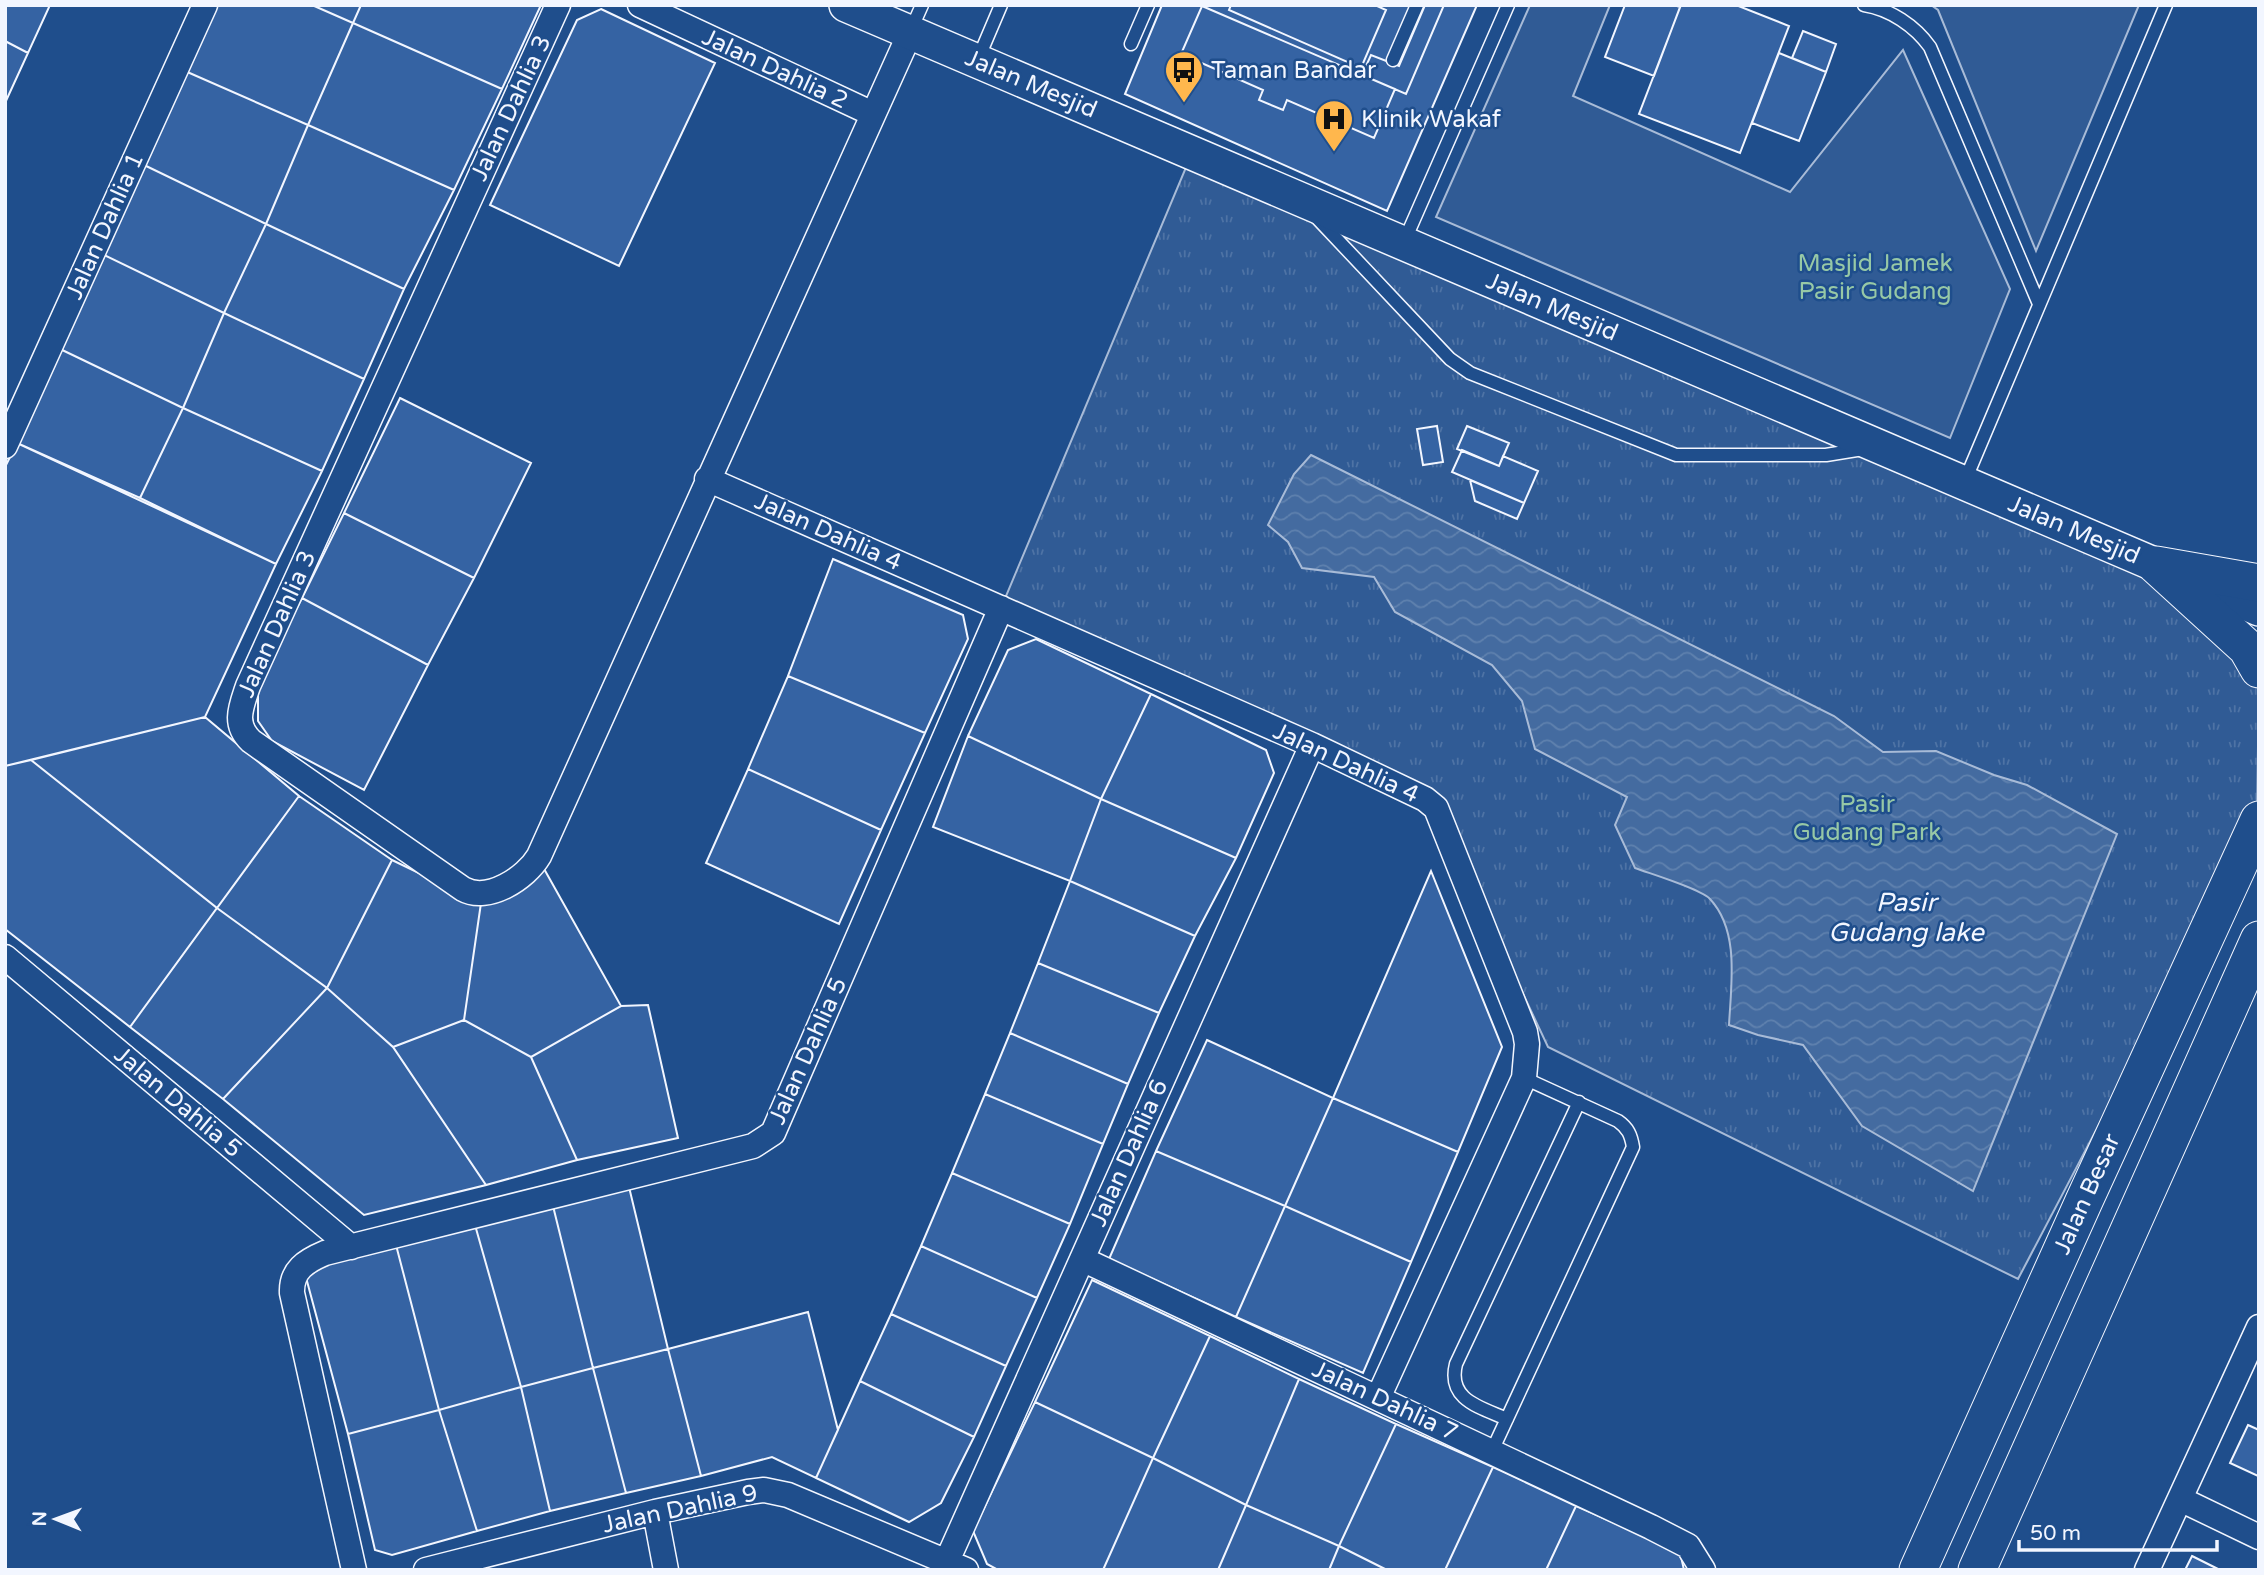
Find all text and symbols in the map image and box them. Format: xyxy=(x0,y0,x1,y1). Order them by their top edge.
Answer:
street label: Jalan Dahlia 2 xyxy=(697,23,853,115)
street label: Jalan Dahlia 3 xyxy=(465,30,557,186)
street label: Jalan Mesjid xyxy=(961,43,1101,125)
bus stop icon: Taman Bandar xyxy=(1163,49,1205,104)
place label: Taman Bandar xyxy=(1211,56,1377,85)
hospital icon: Klinik Wakaf xyxy=(1313,98,1355,153)
place label: Klinik Wakaf xyxy=(1361,105,1502,134)
street label: Jalan Dahlia 1 xyxy=(60,148,150,304)
park label: Masjid Jamek Pasir Gudang xyxy=(1797,249,1953,306)
street label: Jalan Mesjid xyxy=(1482,266,1622,348)
street label: Jalan Dahlia 4 xyxy=(750,487,906,577)
street label: Jalan Mesjid xyxy=(2004,489,2144,571)
street label: Jalan Dahlia 3 xyxy=(232,546,322,702)
street label: Jalan Dahlia 4 xyxy=(1268,717,1424,809)
park label: Pasir Gudang Park xyxy=(1793,790,1941,847)
water label: Pasir Gudang lake xyxy=(1828,887,1985,948)
street label: Jalan Dahlia 5 xyxy=(763,973,853,1129)
street label: Jalan Dahlia 5 xyxy=(108,1040,248,1164)
street label: Jalan Dahlia 6 xyxy=(1084,1075,1174,1231)
street label: Jalan Besar xyxy=(2047,1128,2127,1259)
street label: Jalan Dahlia 7 xyxy=(1307,1355,1463,1447)
street label: Jalan Dahlia 9 xyxy=(600,1478,760,1540)
north arrow xyxy=(21,1484,91,1554)
scale bar xyxy=(2019,1508,2217,1552)
text: N xyxy=(29,1511,51,1527)
text: 50 m xyxy=(2030,1521,2081,1546)

